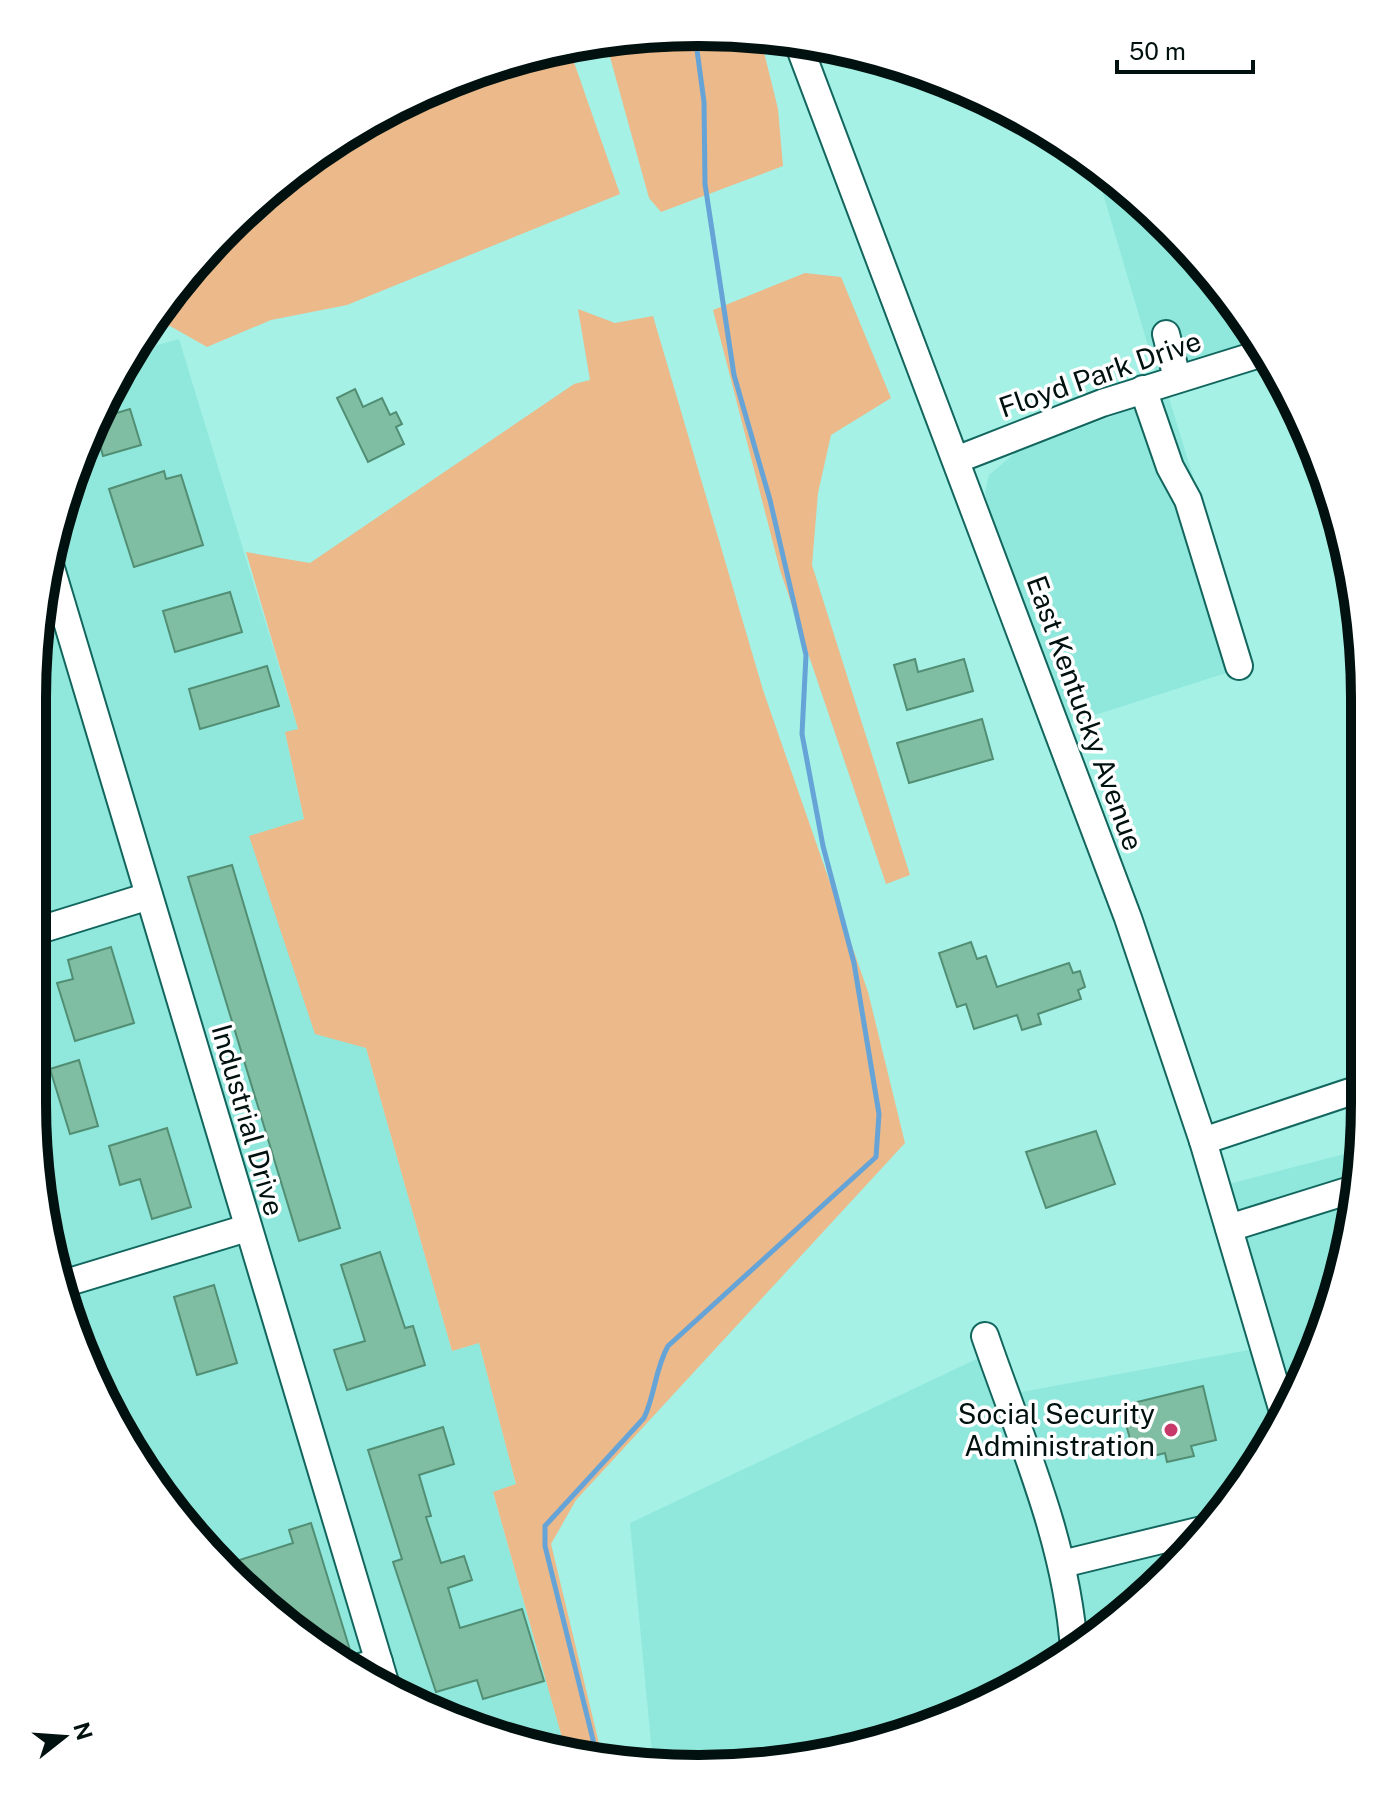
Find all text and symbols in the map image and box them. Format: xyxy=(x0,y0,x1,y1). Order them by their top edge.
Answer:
scale bar xyxy=(1117,24,1253,74)
text: 50 m xyxy=(1129,37,1186,65)
street label: Floyd Park Drive xyxy=(994,323,1205,424)
street label: East Kentucky Avenue xyxy=(1020,571,1151,855)
street label: Industrial Drive xyxy=(205,1020,292,1219)
place label: Social Security Administration xyxy=(958,1397,1155,1462)
marker: Social Security Administration xyxy=(1162,1421,1180,1439)
north arrow xyxy=(24,1697,104,1777)
text: N xyxy=(68,1719,98,1743)

